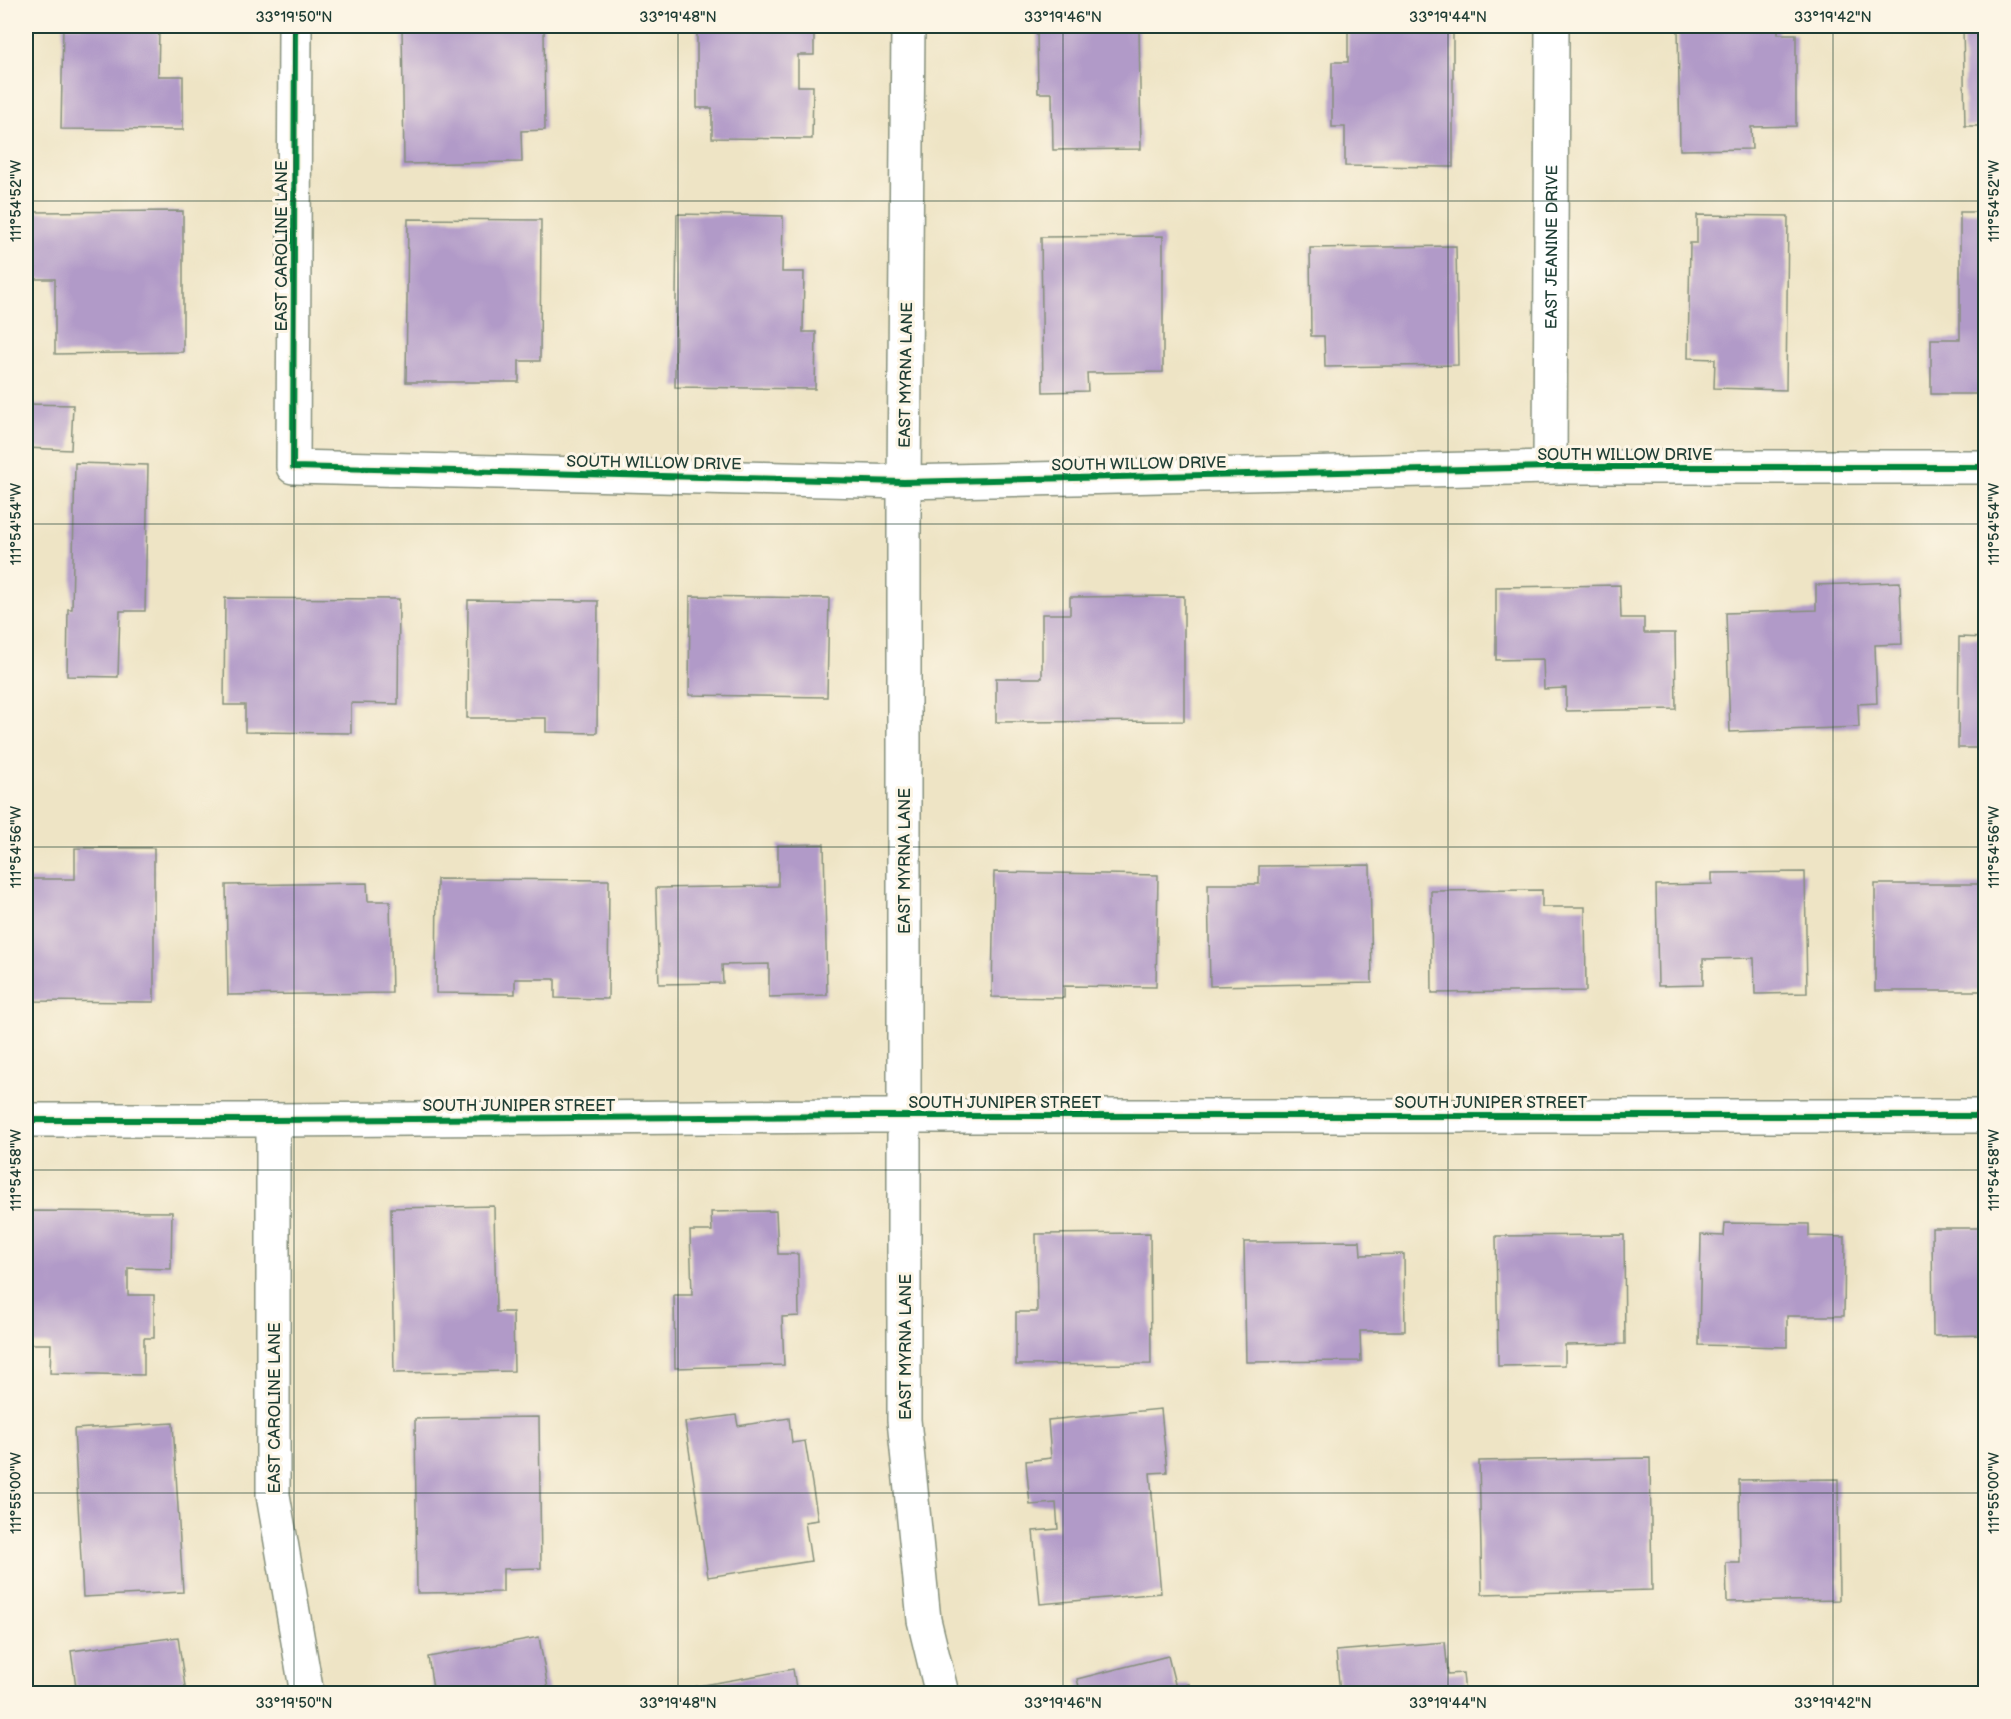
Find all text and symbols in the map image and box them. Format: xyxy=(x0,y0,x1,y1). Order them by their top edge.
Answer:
text: 33°19'50"N xyxy=(255,8,333,27)
text: 33°19'48"N xyxy=(639,8,717,27)
text: 33°19'46"N xyxy=(1024,8,1102,27)
text: 33°19'44"N xyxy=(1409,8,1487,27)
text: 33°19'42"N xyxy=(1794,8,1872,27)
text: 111°54'52"W xyxy=(7,160,26,242)
text: 111°54'52"W xyxy=(1985,160,2004,242)
street label: EAST CAROLINE LANE xyxy=(273,161,292,331)
street label: EAST JEANINE DRIVE xyxy=(1543,165,1562,329)
street label: EAST MYRNA LANE xyxy=(896,302,917,448)
street label: SOUTH WILLOW DRIVE xyxy=(1537,446,1713,465)
street label: SOUTH WILLOW DRIVE xyxy=(566,452,742,475)
street label: SOUTH WILLOW DRIVE xyxy=(1051,453,1227,476)
text: 111°54'54"W xyxy=(7,482,26,565)
text: 111°54'54"W xyxy=(1985,482,2004,565)
street label: EAST MYRNA LANE xyxy=(896,788,915,934)
text: 111°54'56"W xyxy=(7,805,26,888)
text: 111°54'56"W xyxy=(1985,805,2004,888)
street label: SOUTH JUNIPER STREET xyxy=(909,1094,1102,1113)
street label: SOUTH JUNIPER STREET xyxy=(1395,1094,1588,1113)
street label: SOUTH JUNIPER STREET xyxy=(423,1097,616,1116)
text: 111°54'58"W xyxy=(7,1129,26,1211)
text: 111°54'58"W xyxy=(1985,1129,2004,1211)
street label: EAST MYRNA LANE xyxy=(897,1274,916,1420)
street label: EAST CAROLINE LANE xyxy=(266,1323,285,1493)
text: 111°55'00"W xyxy=(7,1452,26,1534)
text: 111°55'00"W xyxy=(1985,1452,2004,1534)
text: 33°19'50"N xyxy=(255,1694,333,1713)
text: 33°19'48"N xyxy=(639,1694,717,1713)
text: 33°19'46"N xyxy=(1024,1694,1102,1713)
text: 33°19'44"N xyxy=(1409,1694,1487,1713)
text: 33°19'42"N xyxy=(1794,1694,1872,1713)

